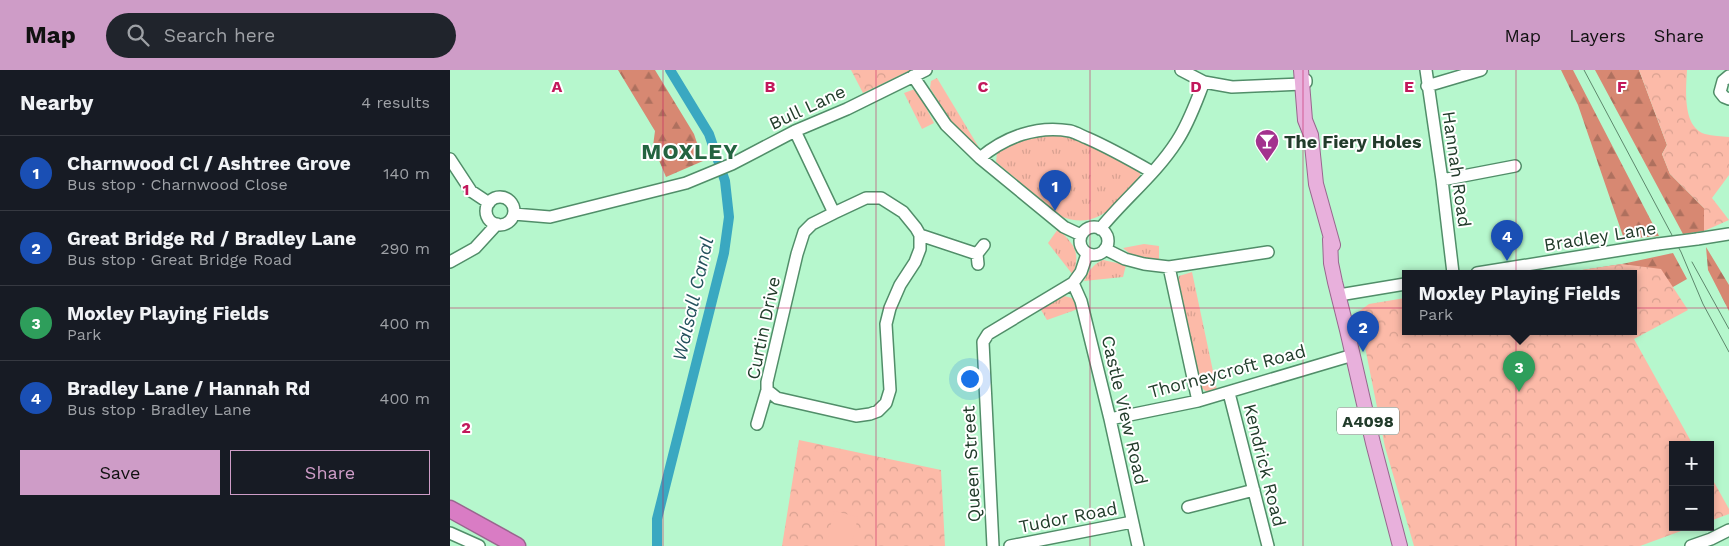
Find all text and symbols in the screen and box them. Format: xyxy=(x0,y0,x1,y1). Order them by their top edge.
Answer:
search box xyxy=(106,13,456,58)
text: Map xyxy=(25,21,76,49)
icon: search xyxy=(124,21,152,49)
text: Search here xyxy=(164,24,275,47)
text: Map xyxy=(1504,25,1541,46)
text: Layers xyxy=(1569,25,1626,46)
text: Share xyxy=(1654,25,1704,46)
text: A xyxy=(552,77,563,96)
text: C xyxy=(978,77,989,96)
text: D xyxy=(1190,77,1202,96)
text: E xyxy=(1404,77,1414,96)
text: F xyxy=(1617,77,1627,96)
street label: Bull Lane xyxy=(765,80,849,134)
text: Nearby xyxy=(20,90,93,115)
text: 4 results xyxy=(361,93,430,112)
street label: Hannah Road xyxy=(1438,110,1476,228)
bar icon: The Fiery Holes xyxy=(1254,128,1280,162)
place label: The Fiery Holes xyxy=(1284,131,1422,152)
district label: MOXLEY xyxy=(641,139,739,164)
text: Charnwood Cl / Ashtree Grove xyxy=(67,152,351,175)
text: 1 xyxy=(33,164,39,183)
text: 140 m xyxy=(383,164,430,183)
pin: 1 xyxy=(1039,170,1071,211)
text: Bus stop · Charnwood Close xyxy=(67,175,288,194)
text: 1 xyxy=(463,180,469,199)
street label: Bradley Lane xyxy=(1542,217,1658,255)
pin: 4 xyxy=(1491,220,1523,261)
text: Great Bridge Rd / Bradley Lane xyxy=(67,227,356,250)
water label: Walsall Canal xyxy=(668,235,718,363)
text: 2 xyxy=(31,239,41,258)
text: 290 m xyxy=(380,239,430,258)
text: Bus stop · Great Bridge Road xyxy=(67,250,292,269)
popup xyxy=(1402,270,1637,335)
street label: Curtin Drive xyxy=(742,275,784,381)
text: Moxley Playing Fields xyxy=(1419,282,1620,305)
text: Moxley Playing Fields xyxy=(67,302,269,325)
text: Park xyxy=(1419,305,1453,324)
pin: 2 xyxy=(1347,311,1379,352)
text: 3 xyxy=(31,314,41,333)
text: 400 m xyxy=(380,314,430,333)
text: Park xyxy=(67,325,101,344)
street label: Castle View Road xyxy=(1098,333,1152,487)
street label: Thorneycroft Road xyxy=(1146,340,1308,402)
pin: 3 xyxy=(1503,351,1535,392)
your location xyxy=(957,366,983,392)
text: Bradley Lane / Hannah Rd xyxy=(67,377,310,400)
text: 4 xyxy=(31,389,41,408)
text: 400 m xyxy=(380,389,430,408)
text: Bus stop · Bradley Lane xyxy=(67,400,251,419)
street label: Kendrick Road xyxy=(1240,401,1290,529)
street label: Queen Street xyxy=(957,405,985,523)
road number: A4098 xyxy=(1337,408,1399,434)
text: 2 xyxy=(461,418,471,437)
map controls xyxy=(1669,441,1714,531)
button: + xyxy=(1669,441,1714,486)
button: Save xyxy=(20,450,220,495)
button: Share xyxy=(230,450,430,495)
button: − xyxy=(1669,486,1714,531)
street label: Tudor Road xyxy=(1017,497,1119,537)

